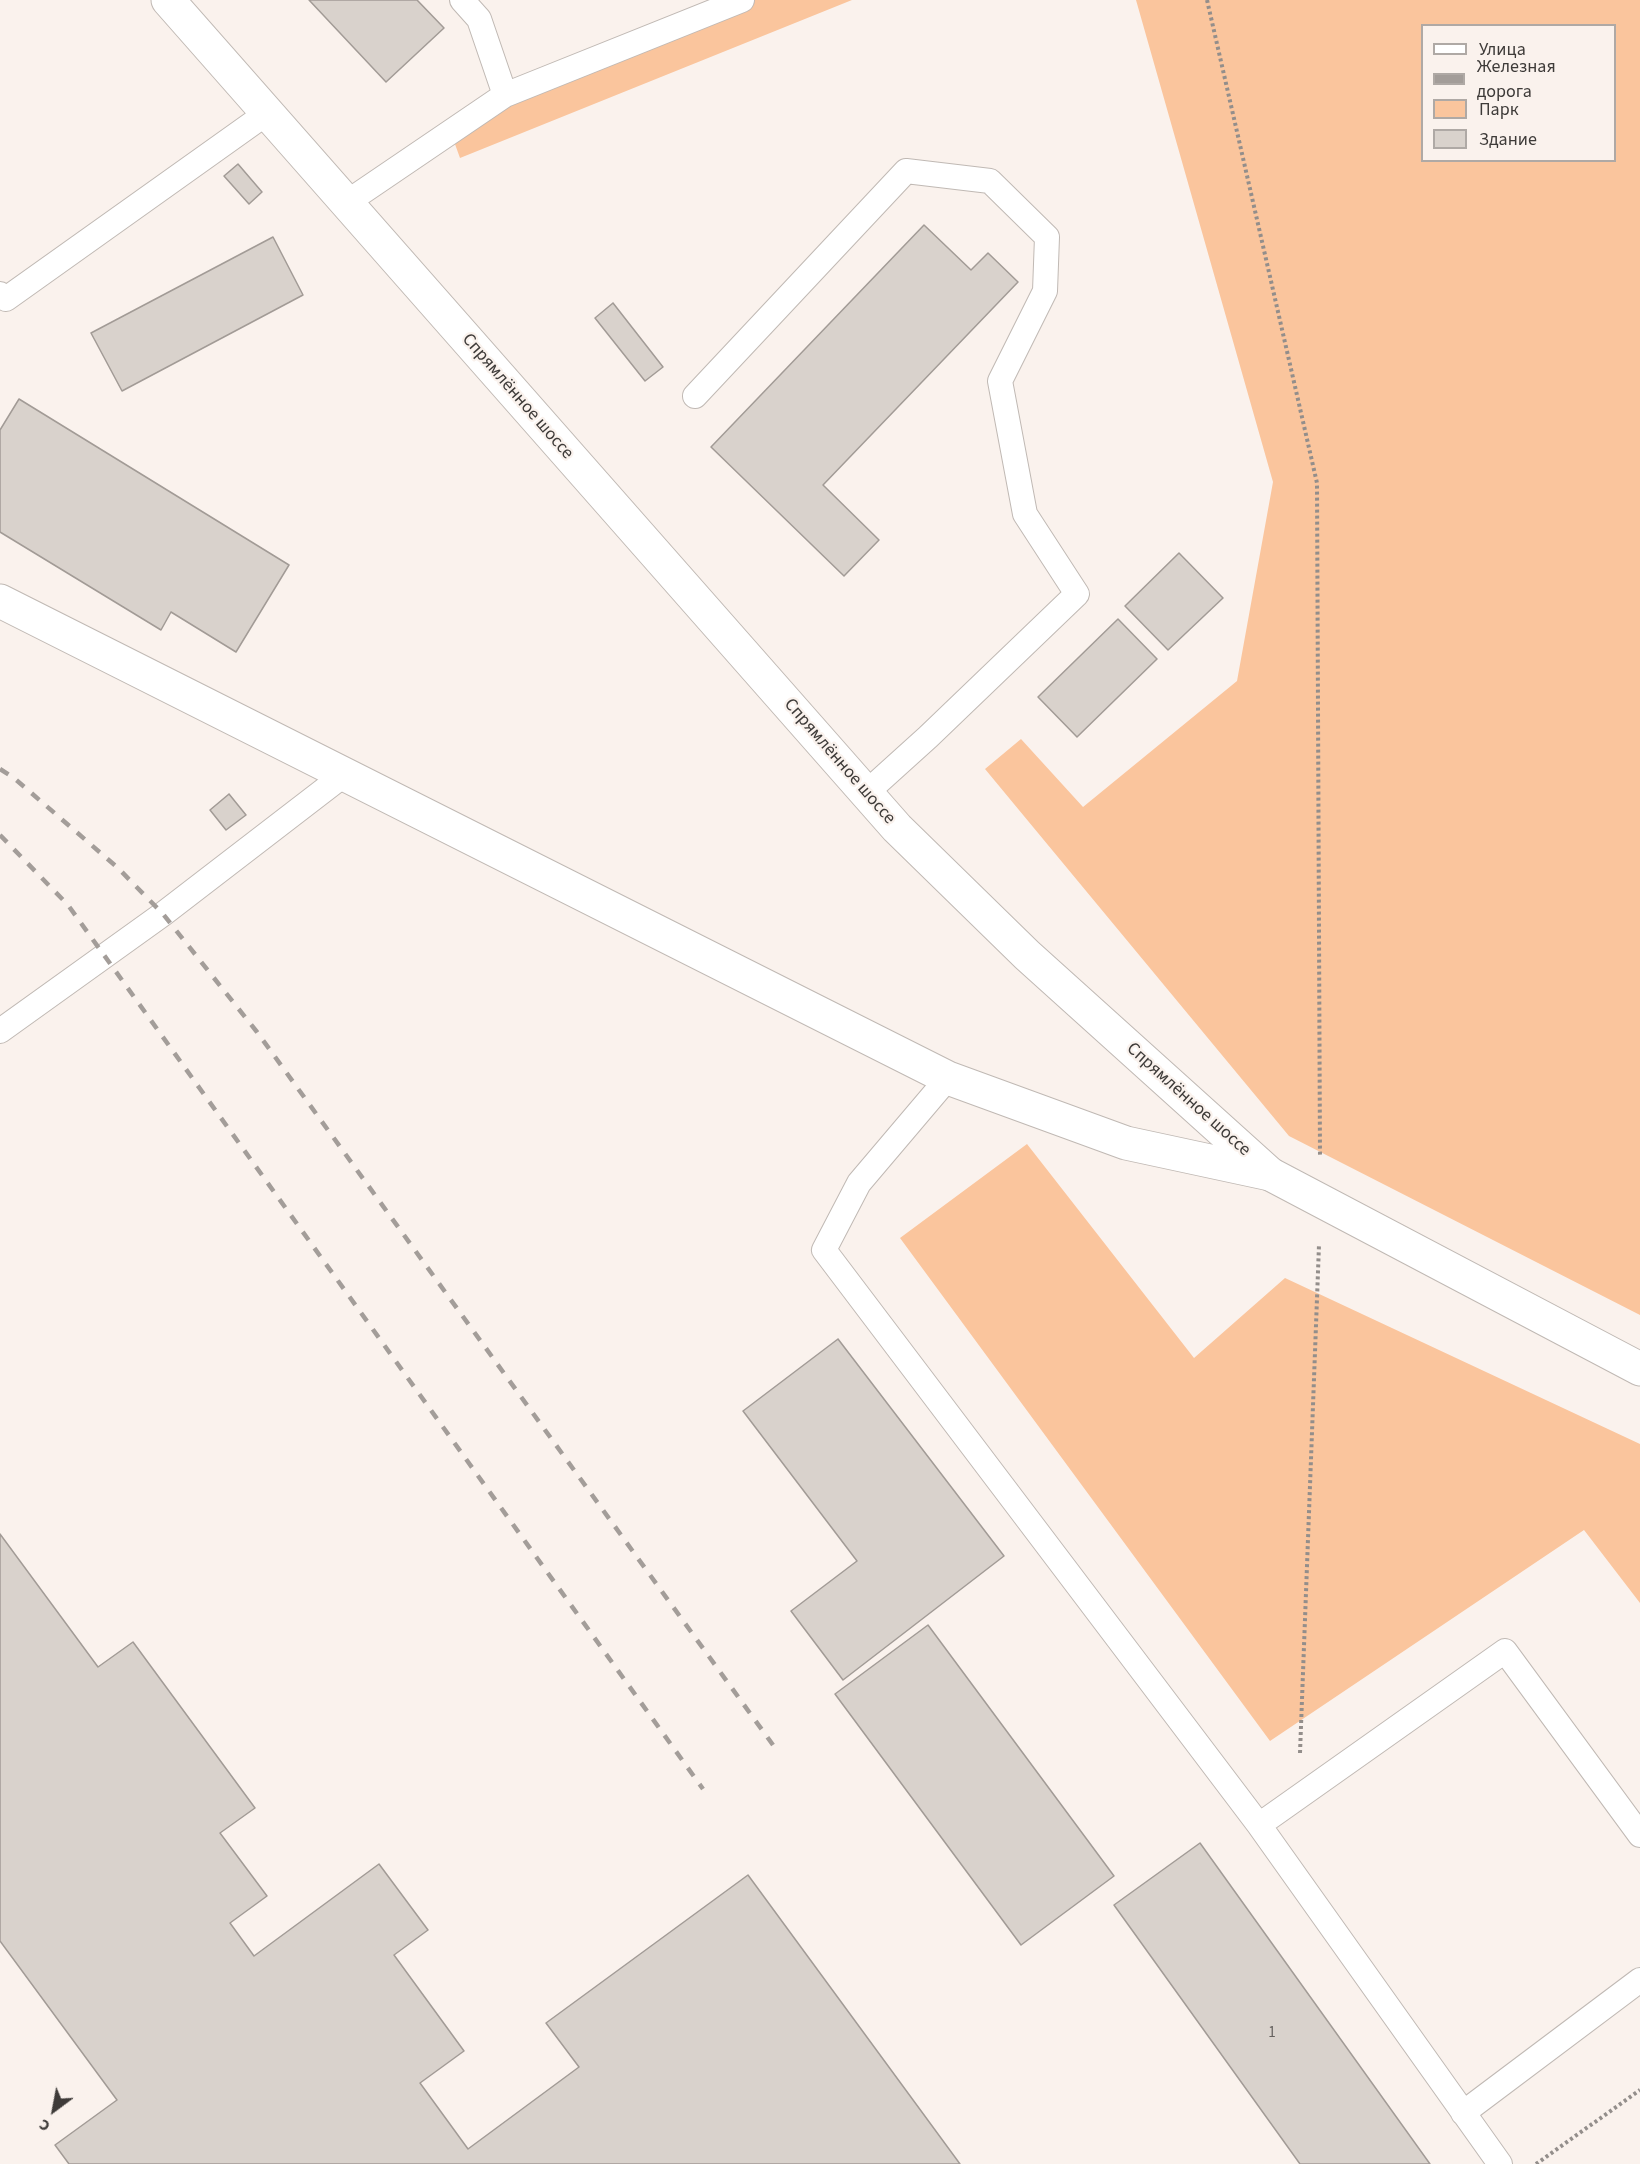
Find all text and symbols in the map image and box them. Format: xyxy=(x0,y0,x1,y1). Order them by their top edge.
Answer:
legend xyxy=(1421,24,1616,162)
text: Улица xyxy=(1479,37,1526,62)
text: Железная дорога xyxy=(1477,54,1556,104)
text: Парк xyxy=(1479,97,1519,122)
text: Здание xyxy=(1479,127,1537,152)
street label: Спрямлённое шоссе xyxy=(456,330,578,464)
street label: Спрямлённое шоссе xyxy=(778,695,900,829)
street label: Спрямлённое шоссе xyxy=(1121,1039,1255,1161)
house number: 1 xyxy=(1268,2025,1276,2043)
north arrow xyxy=(24,2080,84,2140)
text: С xyxy=(35,2113,54,2137)

